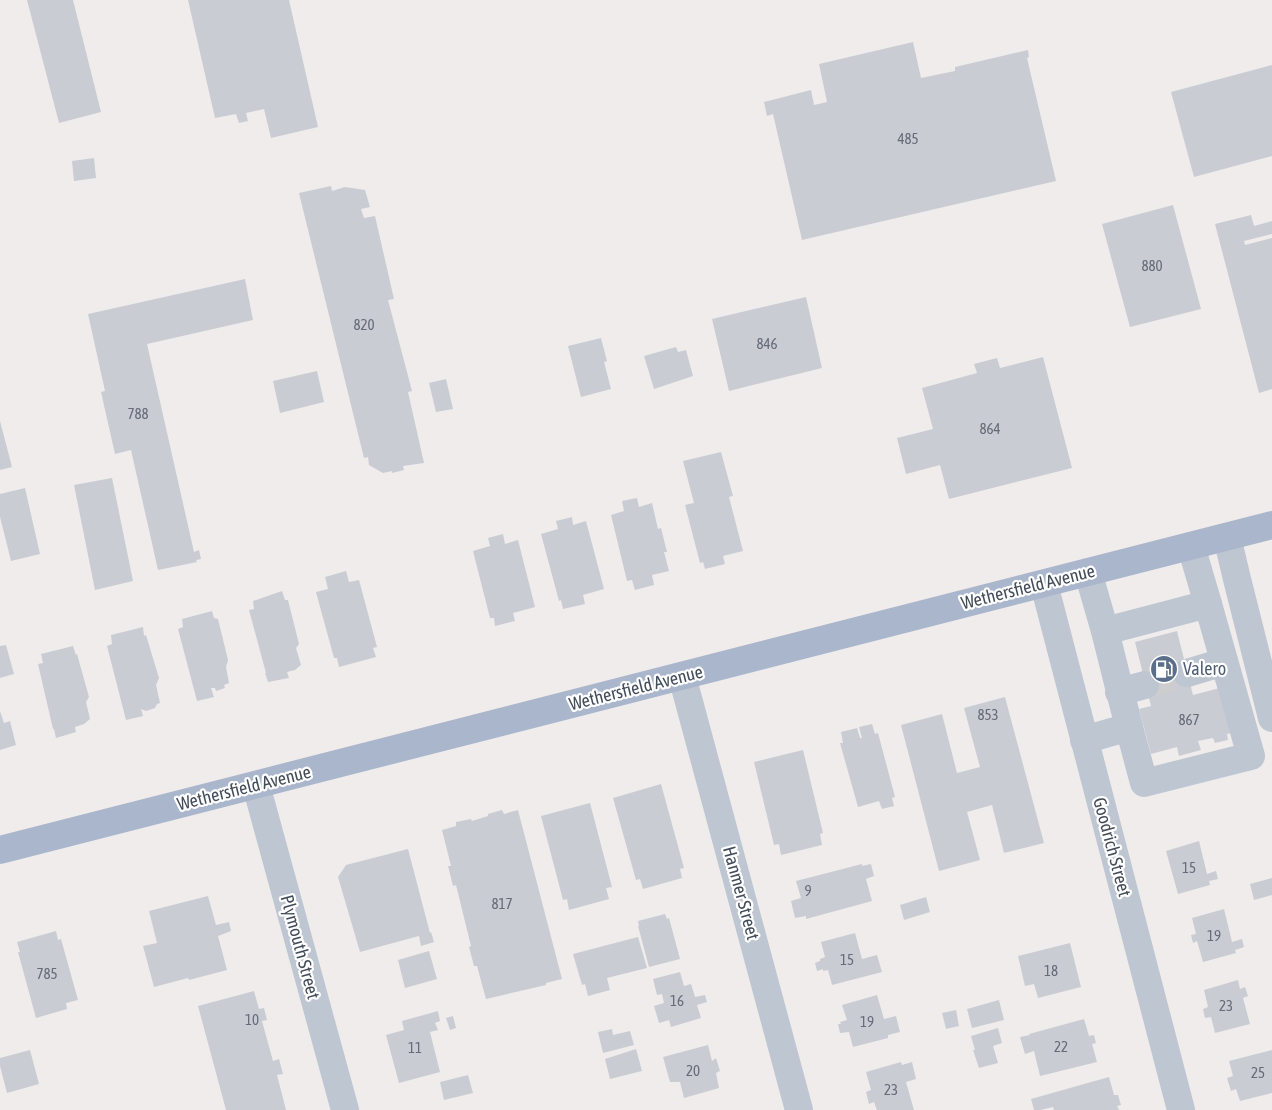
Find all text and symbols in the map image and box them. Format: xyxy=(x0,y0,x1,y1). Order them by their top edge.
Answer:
house number: 485 xyxy=(897,130,919,147)
house number: 880 xyxy=(1141,257,1163,274)
house number: 820 xyxy=(353,316,375,333)
house number: 846 xyxy=(756,335,778,352)
house number: 788 xyxy=(127,405,149,422)
house number: 864 xyxy=(979,420,1001,437)
street label: Wethersfield Avenue xyxy=(959,560,1097,613)
fuel station icon: Valero xyxy=(1149,654,1179,684)
place label: Valero xyxy=(1183,658,1226,679)
street label: Wethersfield Avenue xyxy=(567,661,705,714)
house number: 853 xyxy=(977,706,999,723)
house number: 867 xyxy=(1178,711,1200,728)
street label: Wethersfield Avenue xyxy=(175,761,313,814)
street label: Goodrich Street xyxy=(1089,795,1136,899)
street label: Hanmer Street xyxy=(719,844,764,942)
house number: 15 xyxy=(1182,859,1196,876)
house number: 9 xyxy=(804,882,812,899)
street label: Plymouth Street xyxy=(277,893,324,1001)
house number: 817 xyxy=(491,895,513,912)
house number: 19 xyxy=(1207,927,1221,944)
house number: 15 xyxy=(840,951,854,968)
house number: 18 xyxy=(1044,962,1058,979)
house number: 785 xyxy=(36,965,58,982)
house number: 16 xyxy=(670,992,684,1009)
house number: 23 xyxy=(1219,997,1233,1014)
house number: 10 xyxy=(245,1011,259,1028)
house number: 19 xyxy=(860,1013,874,1030)
house number: 22 xyxy=(1054,1038,1068,1055)
house number: 11 xyxy=(408,1039,422,1056)
house number: 20 xyxy=(686,1062,700,1079)
house number: 25 xyxy=(1251,1064,1265,1081)
house number: 23 xyxy=(884,1081,898,1098)

